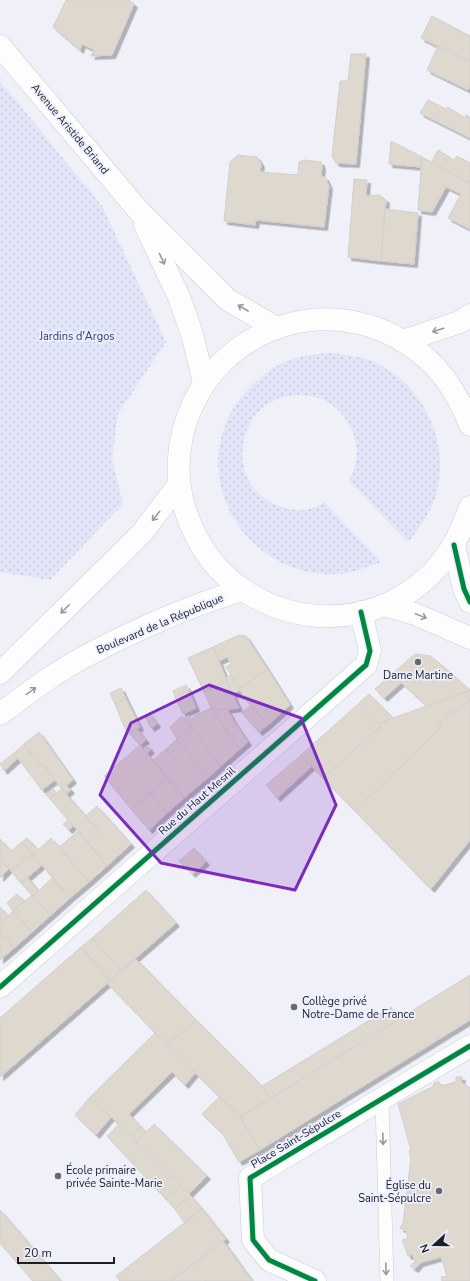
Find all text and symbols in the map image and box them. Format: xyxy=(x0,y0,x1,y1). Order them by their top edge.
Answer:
street label: Avenue Aristide Briand xyxy=(28,81,112,177)
one-way arrow xyxy=(159,253,166,265)
one-way arrow xyxy=(237,304,249,312)
one-way arrow xyxy=(431,327,444,334)
park label: Jardins d'Argos xyxy=(38,329,115,344)
one-way arrow xyxy=(151,510,160,521)
street label: Boulevard de la République xyxy=(94,590,226,658)
one-way arrow xyxy=(60,604,70,614)
one-way arrow xyxy=(415,613,427,621)
marker: Dame Martine xyxy=(413,657,423,667)
place label: Dame Martine xyxy=(383,668,453,683)
one-way arrow xyxy=(26,687,37,695)
street label: Rue du Haut Mesnil xyxy=(155,763,239,839)
place label: Collège privé Notre-Dame de France xyxy=(302,994,415,1022)
marker: Collège privé Notre-Dame de France xyxy=(289,1002,299,1012)
street label: Place Saint-Sépulcre xyxy=(248,1106,344,1172)
one-way arrow xyxy=(379,1132,386,1145)
place label: École primaire privée Sainte-Marie xyxy=(66,1162,163,1191)
marker: École primaire privée Sainte-Marie xyxy=(53,1171,63,1181)
place label: Église du Saint-Sépulcre xyxy=(358,1177,431,1206)
marker: Église du Saint-Sépulcre xyxy=(434,1186,444,1196)
north arrow xyxy=(414,1225,454,1265)
scale bar xyxy=(18,1239,114,1265)
text: N xyxy=(417,1242,434,1255)
text: 20 m xyxy=(24,1245,52,1261)
one-way arrow xyxy=(383,1262,390,1275)

